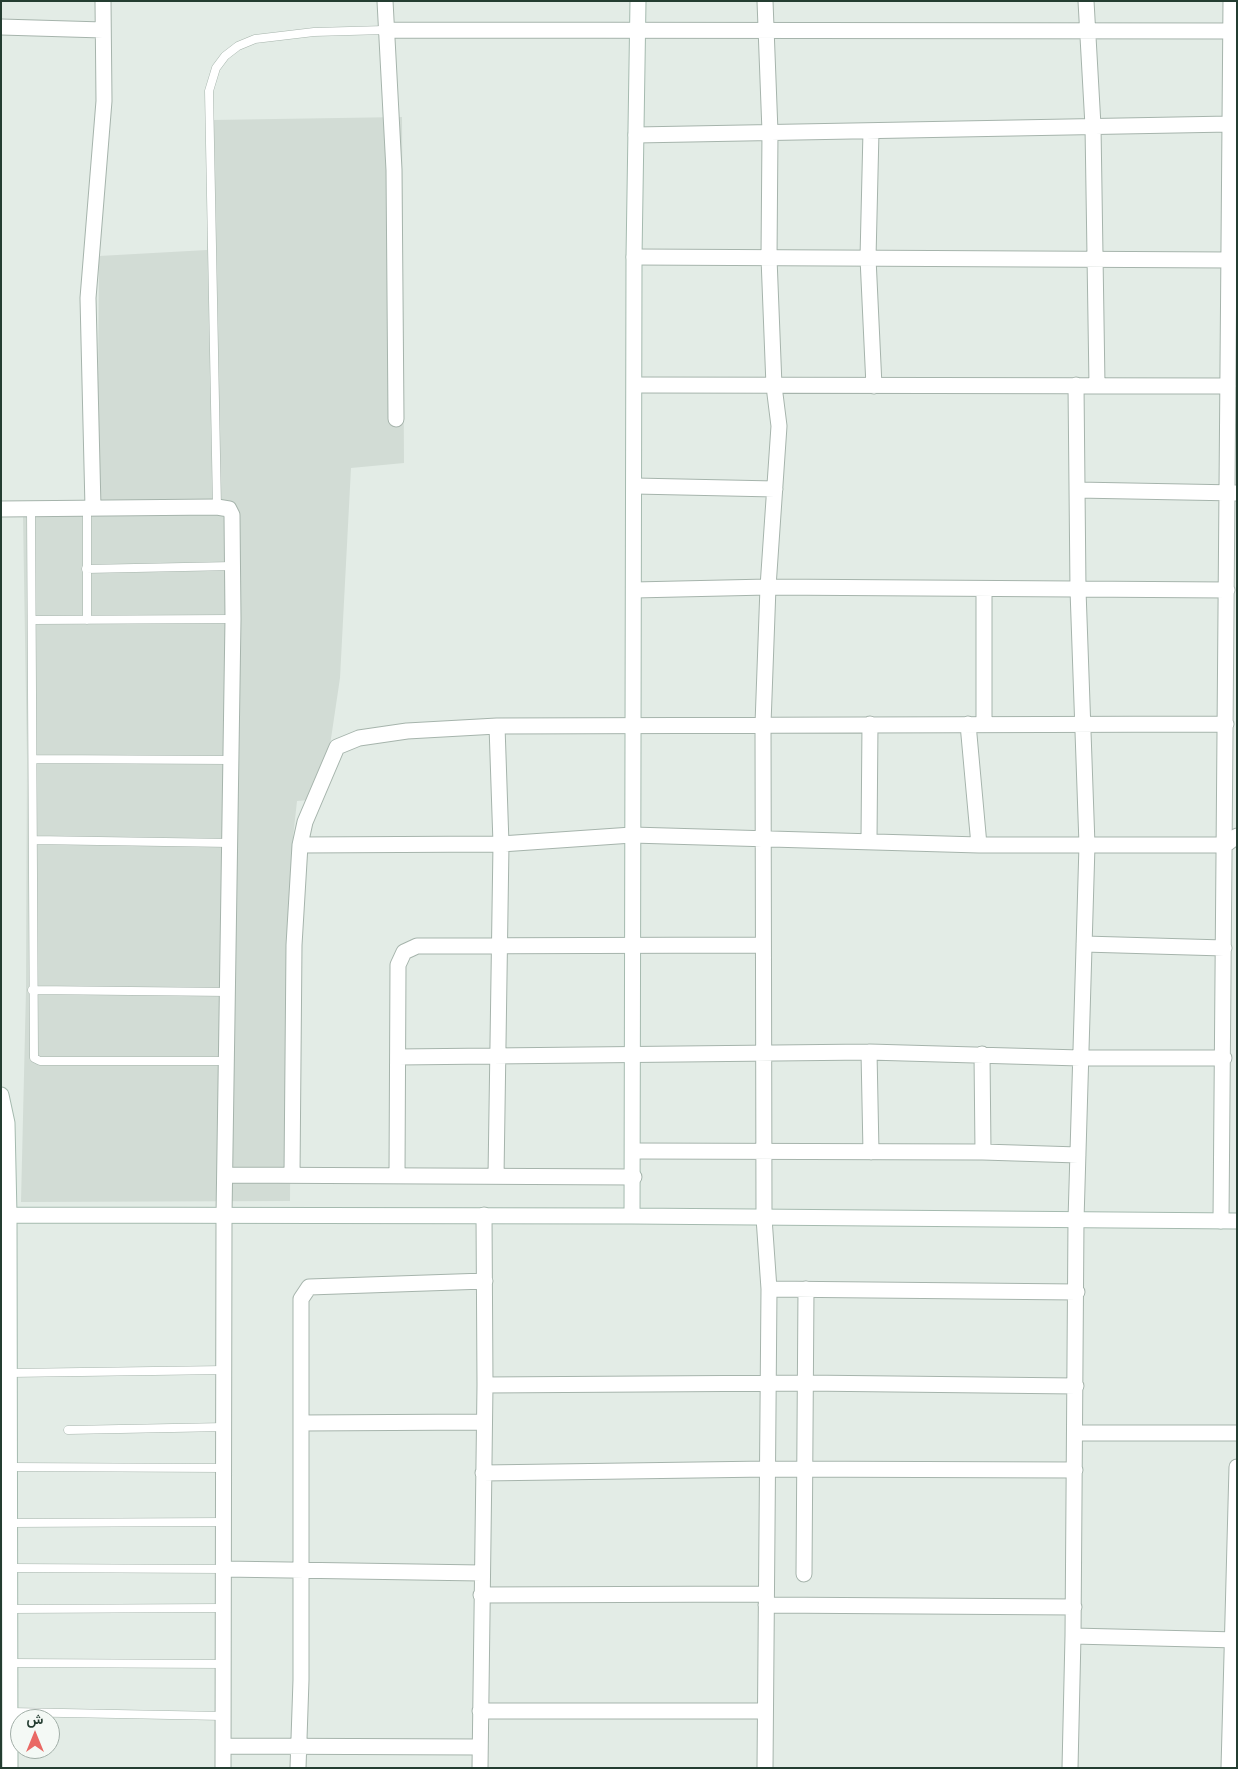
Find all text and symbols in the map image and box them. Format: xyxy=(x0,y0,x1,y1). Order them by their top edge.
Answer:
north arrow xyxy=(10,1709,60,1759)
text: ش xyxy=(27,1711,43,1728)

